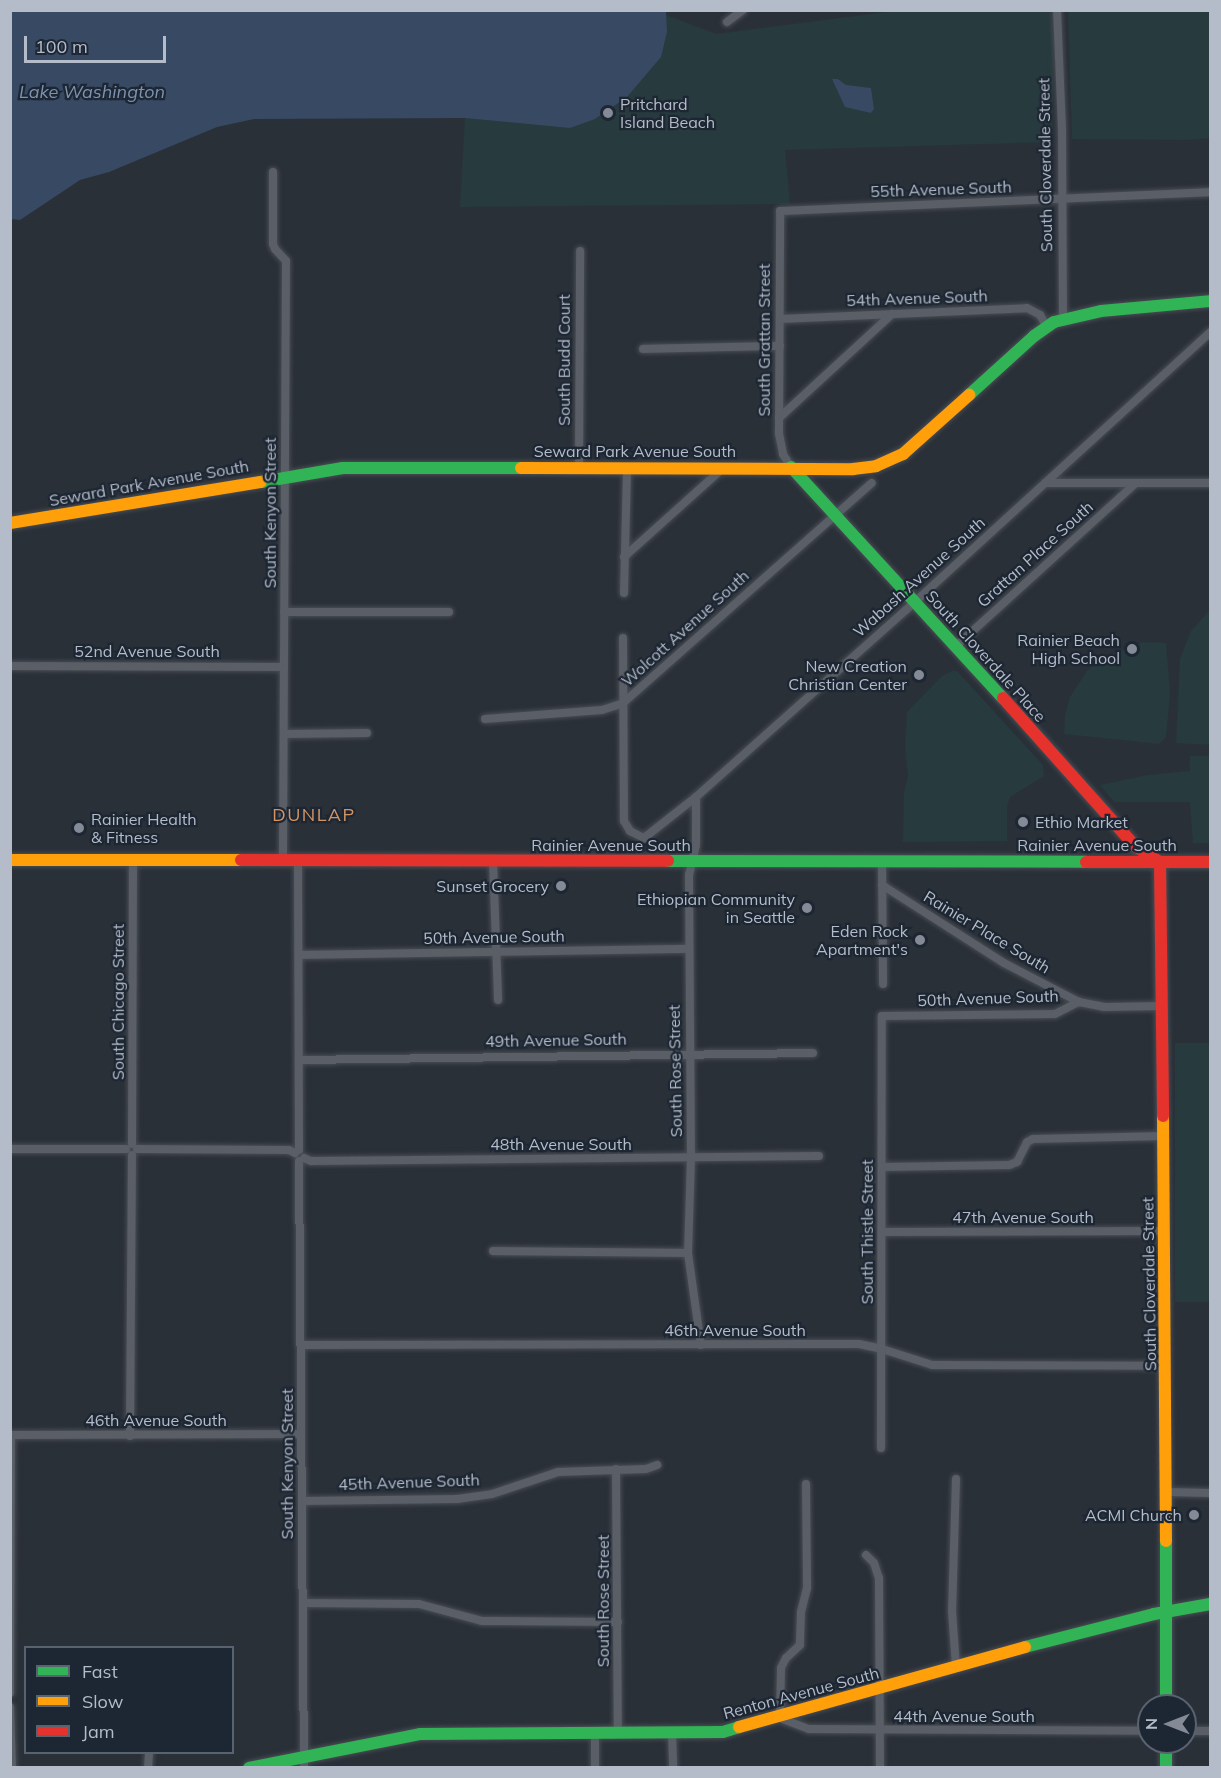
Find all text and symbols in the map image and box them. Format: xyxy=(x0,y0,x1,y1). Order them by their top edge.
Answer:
scale bar xyxy=(27,24,170,62)
text: 100 m xyxy=(35,35,88,58)
street label: South Cloverdale Street xyxy=(1034,78,1056,252)
water label: Lake Washington xyxy=(19,81,165,103)
place label: Pritchard Island Beach xyxy=(620,94,715,132)
marker: Pritchard Island Beach xyxy=(601,106,615,120)
street label: 55th Avenue South xyxy=(870,177,1012,201)
street label: South Grattan Street xyxy=(754,264,774,416)
street label: 54th Avenue South xyxy=(846,286,988,310)
street label: South Budd Court xyxy=(554,294,574,426)
street label: South Kenyon Street xyxy=(260,438,280,588)
street label: Seward Park Avenue South xyxy=(534,441,736,461)
street label: Seward Park Avenue South xyxy=(48,456,250,510)
street label: Grattan Place South xyxy=(973,497,1097,611)
street label: Wabash Avenue South xyxy=(849,513,989,641)
street label: Wolcott Avenue South xyxy=(617,566,753,690)
street label: South Cloverdale Place xyxy=(922,586,1050,726)
place label: Rainier Beach High School xyxy=(1017,630,1120,668)
street label: 52nd Avenue South xyxy=(74,641,220,661)
marker: Rainier Beach High School xyxy=(1125,642,1139,656)
place label: New Creation Christian Center xyxy=(788,656,907,694)
marker: New Creation Christian Center xyxy=(912,668,926,682)
district label: DUNLAP xyxy=(272,804,356,826)
place label: Rainier Health & Fitness xyxy=(91,809,197,847)
place label: Ethio Market xyxy=(1035,812,1128,832)
marker: Ethio Market xyxy=(1016,815,1030,829)
marker: Rainier Health & Fitness xyxy=(72,821,86,835)
street label: Rainier Avenue South xyxy=(531,835,691,855)
street label: Rainier Avenue South xyxy=(1017,835,1177,855)
place label: Sunset Grocery xyxy=(436,876,549,896)
marker: Sunset Grocery xyxy=(554,879,568,893)
street label: Rainier Place South xyxy=(920,887,1054,977)
place label: Ethiopian Community in Seattle xyxy=(637,889,795,927)
marker: Ethiopian Community in Seattle xyxy=(800,901,814,915)
place label: Eden Rock Apartment's xyxy=(816,921,908,959)
street label: South Chicago Street xyxy=(108,924,128,1080)
street label: 50th Avenue South xyxy=(423,926,565,948)
marker: Eden Rock Apartment's xyxy=(913,933,927,947)
street label: 50th Avenue South xyxy=(917,986,1059,1010)
street label: South Rose Street xyxy=(664,1005,686,1137)
street label: 49th Avenue South xyxy=(485,1029,627,1051)
street label: 48th Avenue South xyxy=(490,1134,632,1154)
street label: South Thistle Street xyxy=(857,1160,877,1304)
street label: South Cloverdale Street xyxy=(1138,1197,1160,1371)
street label: 47th Avenue South xyxy=(952,1207,1094,1227)
street label: 46th Avenue South xyxy=(664,1320,806,1340)
street label: South Kenyon Street xyxy=(277,1389,297,1539)
street label: 46th Avenue South xyxy=(85,1410,227,1430)
street label: 45th Avenue South xyxy=(338,1470,480,1494)
place label: ACMI Church xyxy=(1085,1505,1182,1525)
marker: ACMI Church xyxy=(1187,1508,1201,1522)
street label: South Rose Street xyxy=(593,1535,613,1667)
legend xyxy=(24,1646,234,1754)
text: Fast xyxy=(82,1660,118,1683)
street label: Renton Avenue South xyxy=(721,1663,881,1723)
text: Slow xyxy=(82,1690,123,1713)
north arrow xyxy=(1137,1694,1197,1754)
street label: 44th Avenue South xyxy=(893,1706,1035,1726)
text: N xyxy=(1141,1718,1161,1730)
text: Jam xyxy=(82,1720,115,1743)

